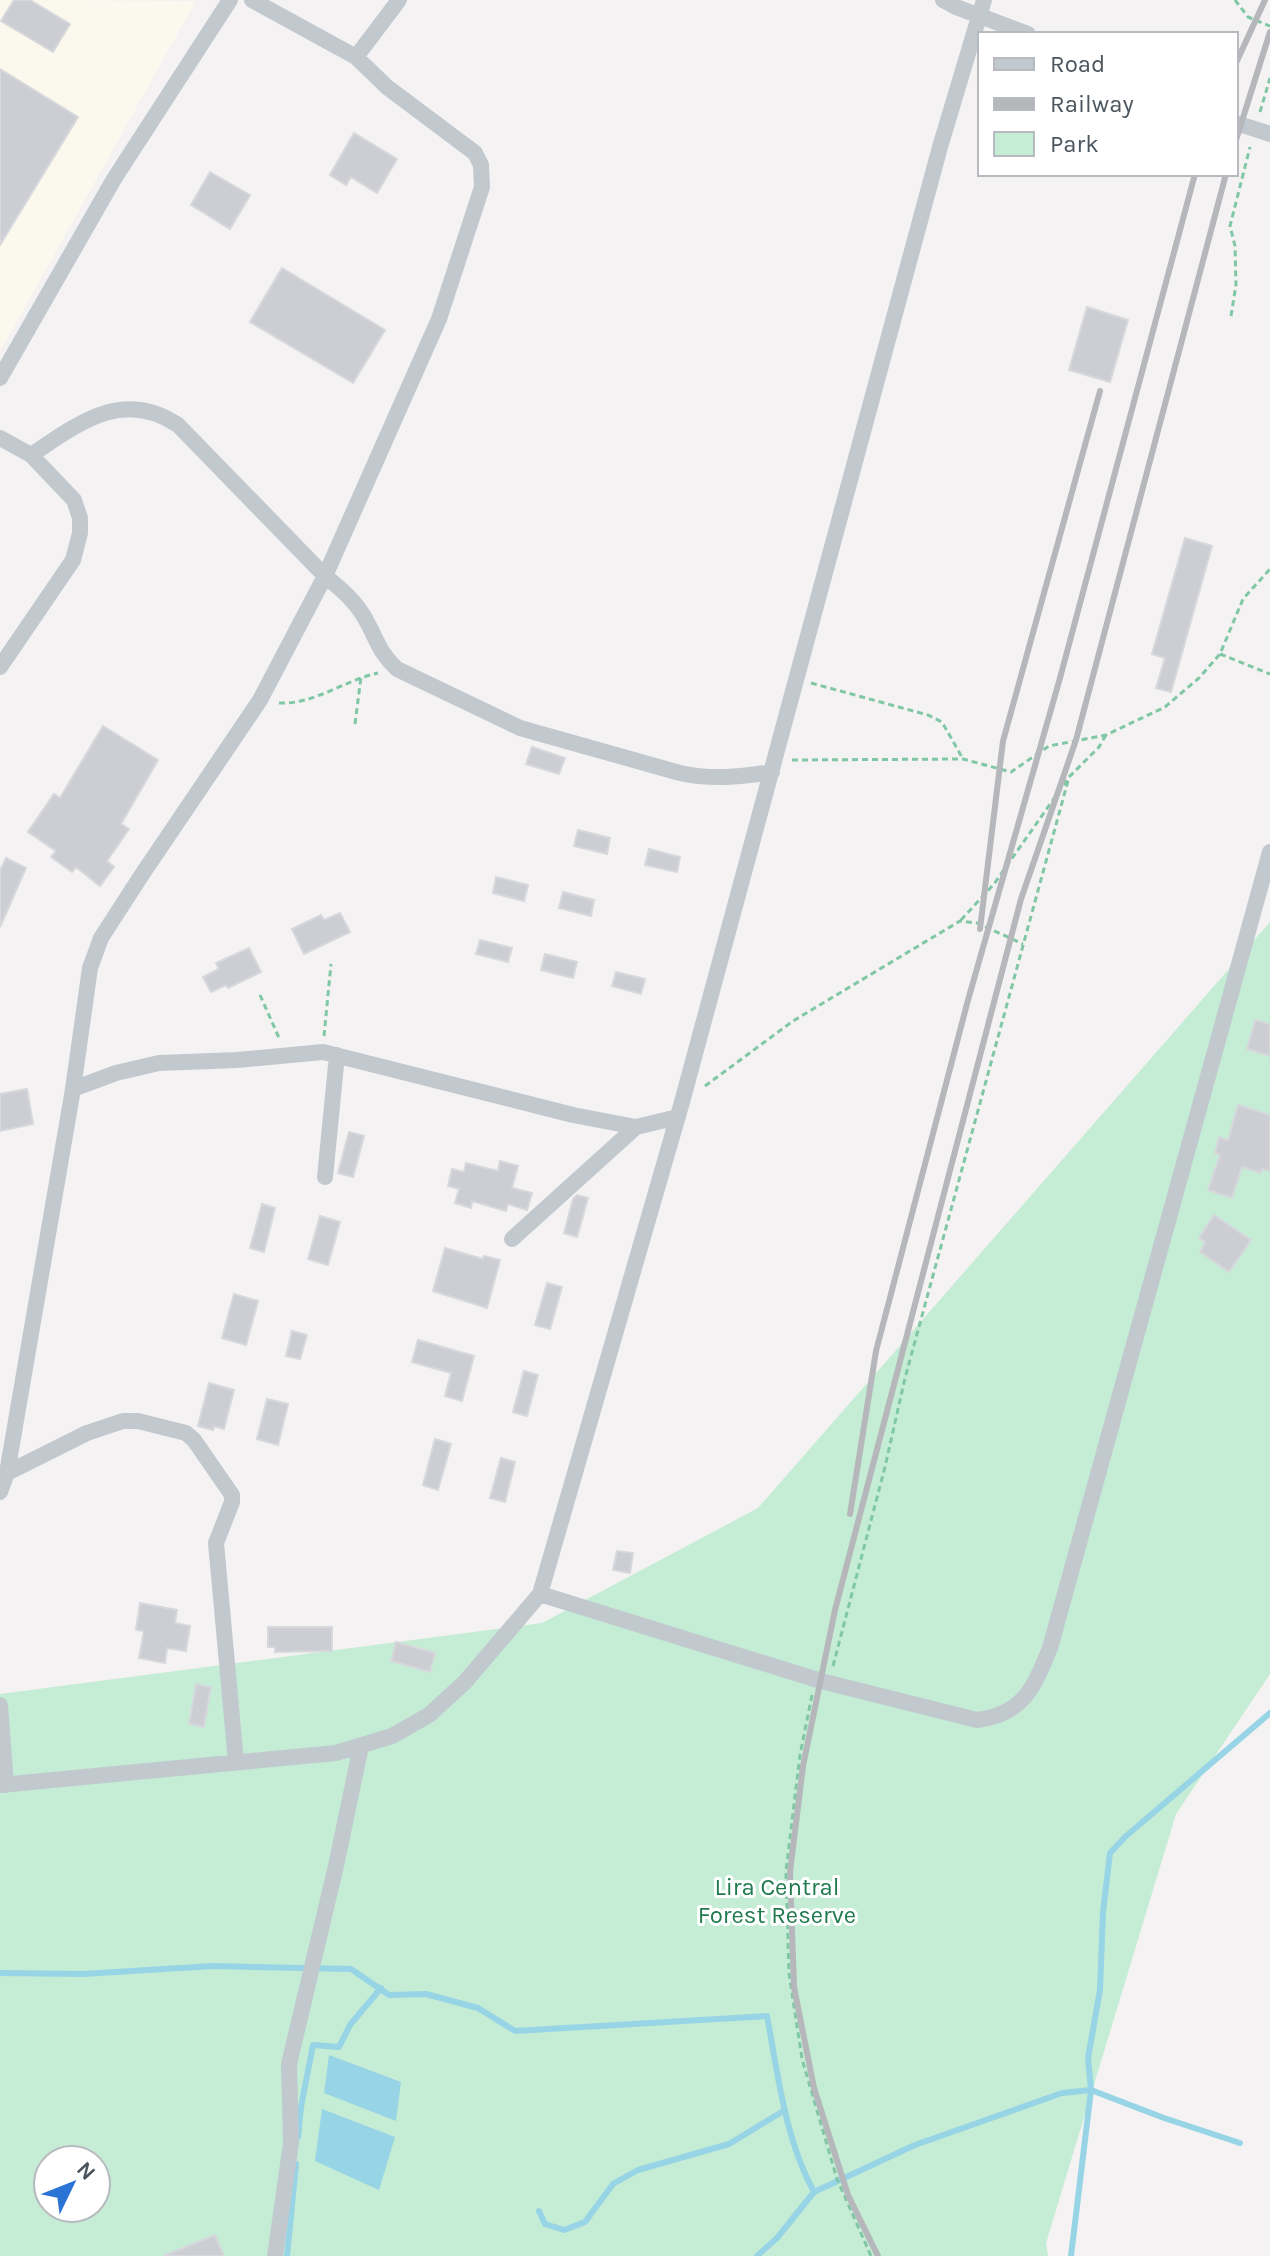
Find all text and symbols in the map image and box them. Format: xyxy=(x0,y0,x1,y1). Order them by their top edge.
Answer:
legend xyxy=(978,32,1238,176)
text: Road xyxy=(1050,50,1105,78)
text: Railway xyxy=(1050,90,1134,118)
text: Park xyxy=(1050,130,1099,158)
park label: Lira Central Forest Reserve xyxy=(698,1873,856,1929)
north arrow xyxy=(32,2144,112,2224)
text: N xyxy=(71,2156,101,2186)

